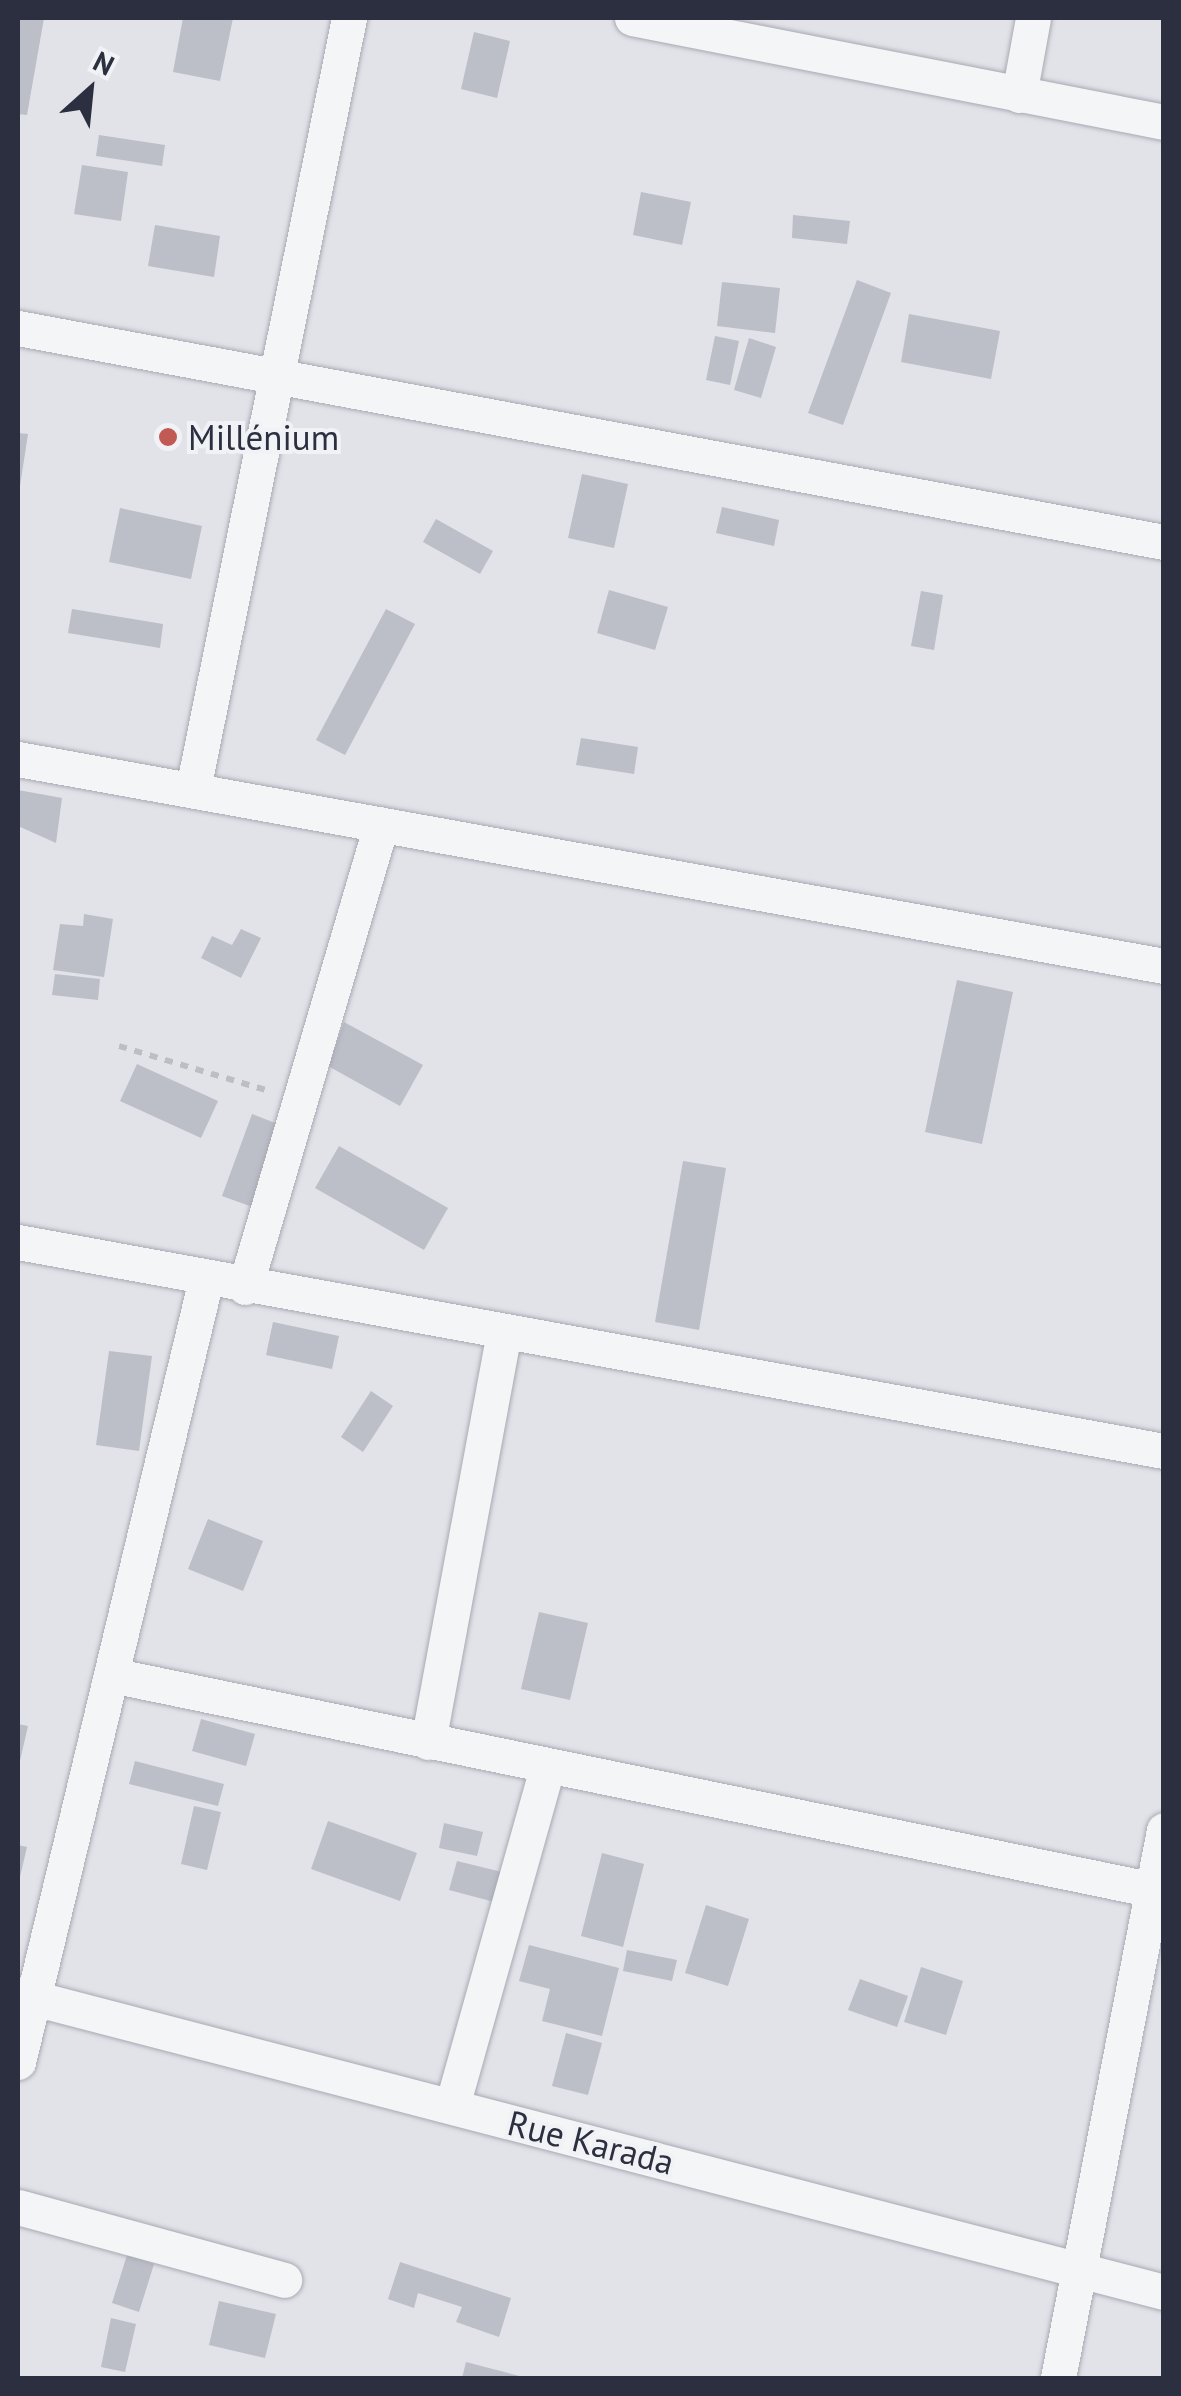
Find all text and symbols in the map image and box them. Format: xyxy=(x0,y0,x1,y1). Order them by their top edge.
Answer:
north arrow xyxy=(40,40,140,140)
text: N xyxy=(87,42,120,83)
place label: Millénium xyxy=(188,416,339,458)
marker: Millénium xyxy=(157,426,179,448)
street label: Rue Karada xyxy=(504,2101,678,2183)

